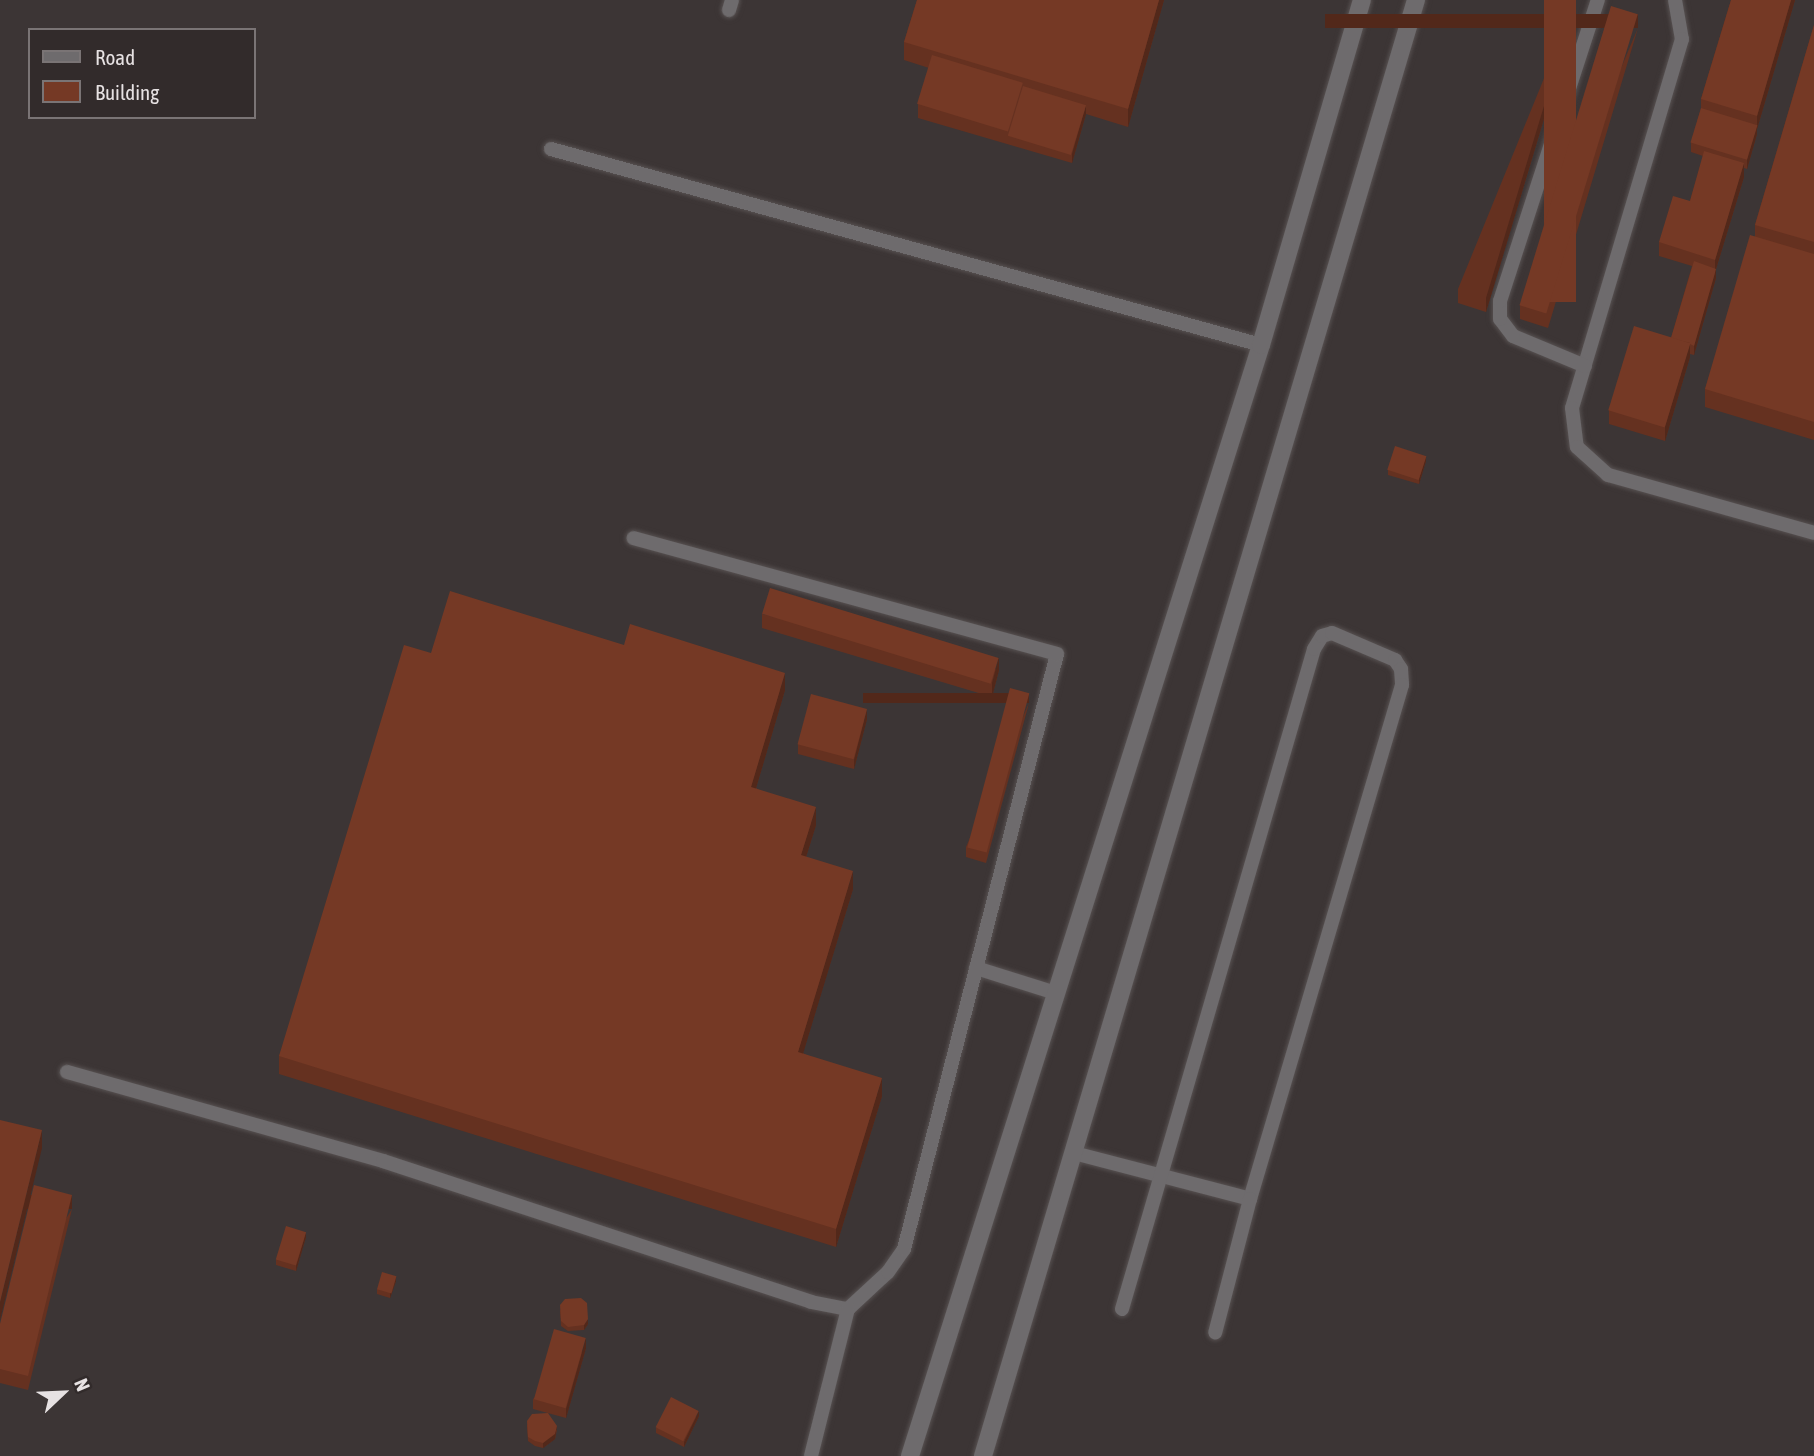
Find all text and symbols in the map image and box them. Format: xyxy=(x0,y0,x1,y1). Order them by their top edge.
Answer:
legend xyxy=(28,28,256,119)
text: Road xyxy=(95,45,135,69)
text: Building xyxy=(95,80,159,104)
north arrow xyxy=(28,1358,98,1428)
text: N xyxy=(70,1375,95,1394)

